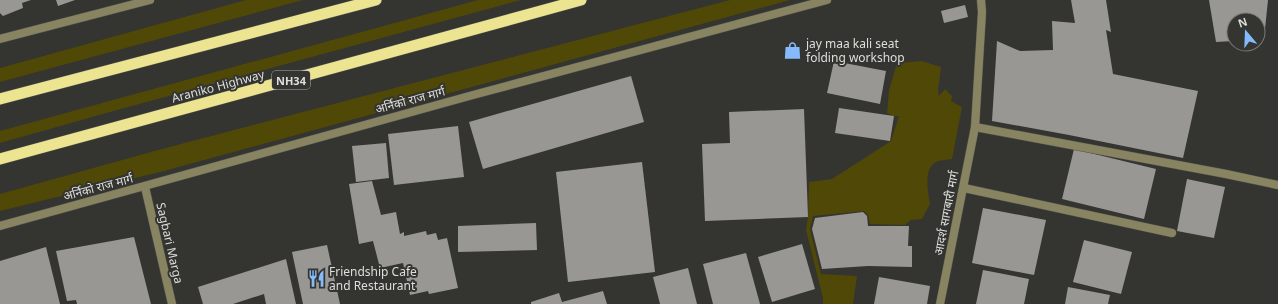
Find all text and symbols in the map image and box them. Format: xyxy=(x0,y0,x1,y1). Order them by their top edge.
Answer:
north arrow xyxy=(1226,12,1266,52)
text: N xyxy=(1236,14,1249,31)
place label: jay maa kali seat folding workshop xyxy=(805,35,905,66)
shop icon: jay maa kali seat folding workshop xyxy=(783,40,803,60)
street label: Araniko Highway xyxy=(170,65,267,107)
road number: NH34 xyxy=(272,71,310,89)
street label: अर्निको राज मार्ग xyxy=(373,82,448,117)
street label: आदर्श सागबारी मार्ग xyxy=(929,168,963,257)
street label: अर्निको राज मार्ग xyxy=(61,169,136,204)
street label: Sagbari Marga xyxy=(152,201,188,285)
place label: Friendship Cafe and Restaurant xyxy=(329,263,417,294)
restaurant icon: Friendship Cafe and Restaurant xyxy=(306,268,326,288)

